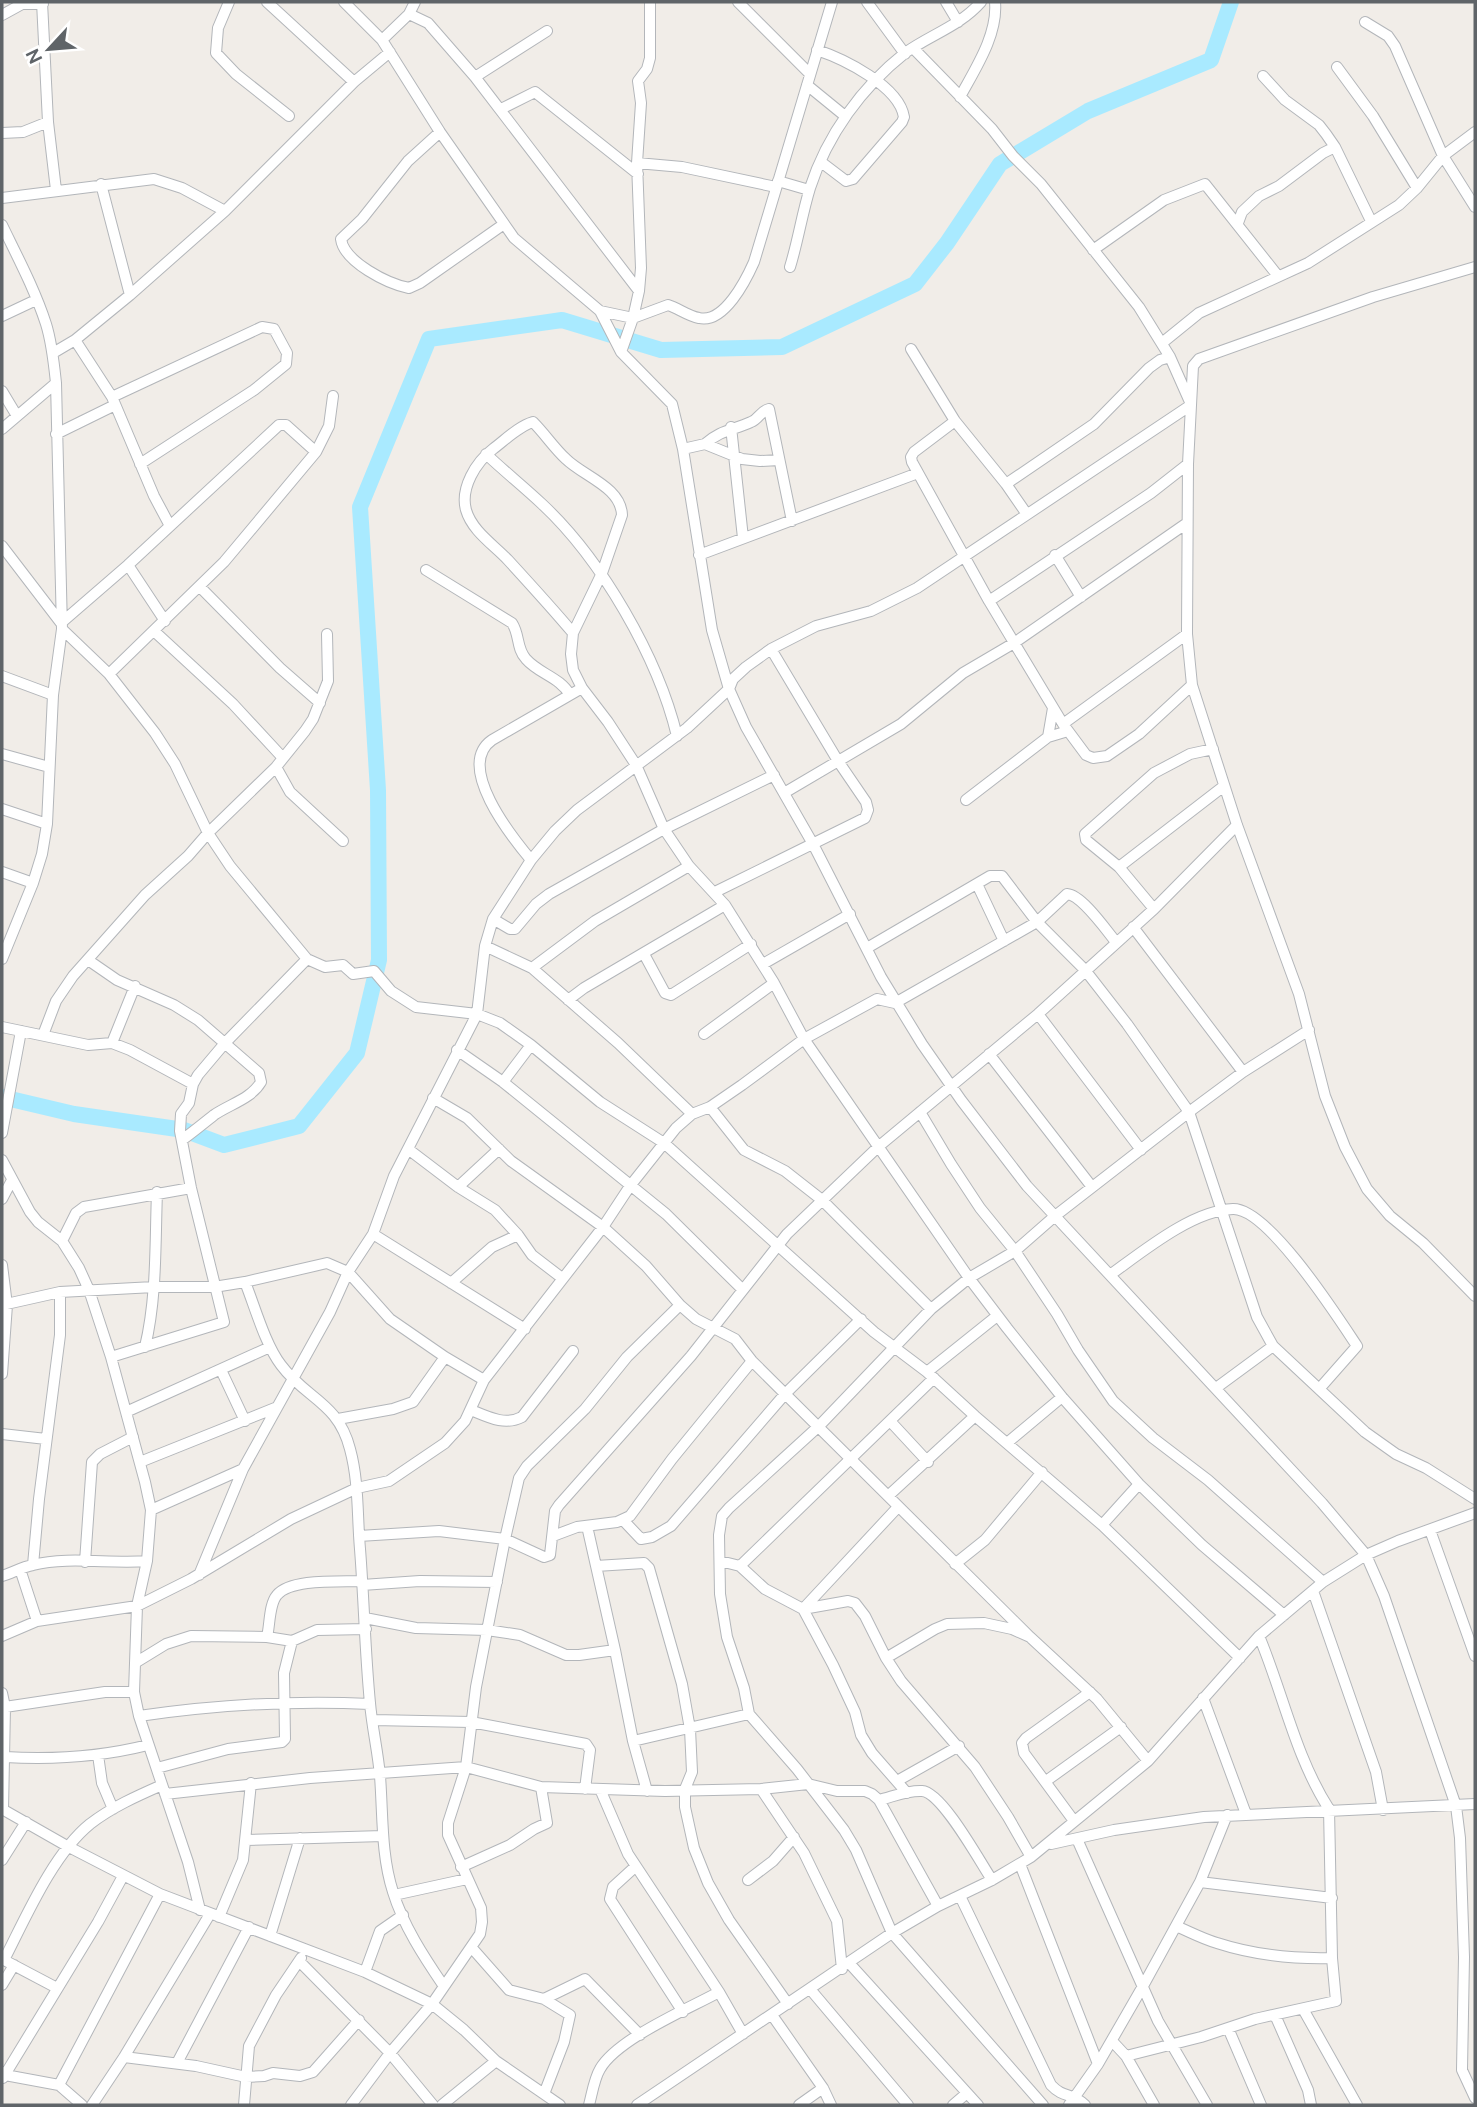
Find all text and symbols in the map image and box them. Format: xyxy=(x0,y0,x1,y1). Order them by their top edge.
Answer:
north arrow xyxy=(14,14,84,84)
text: N xyxy=(21,45,47,68)

